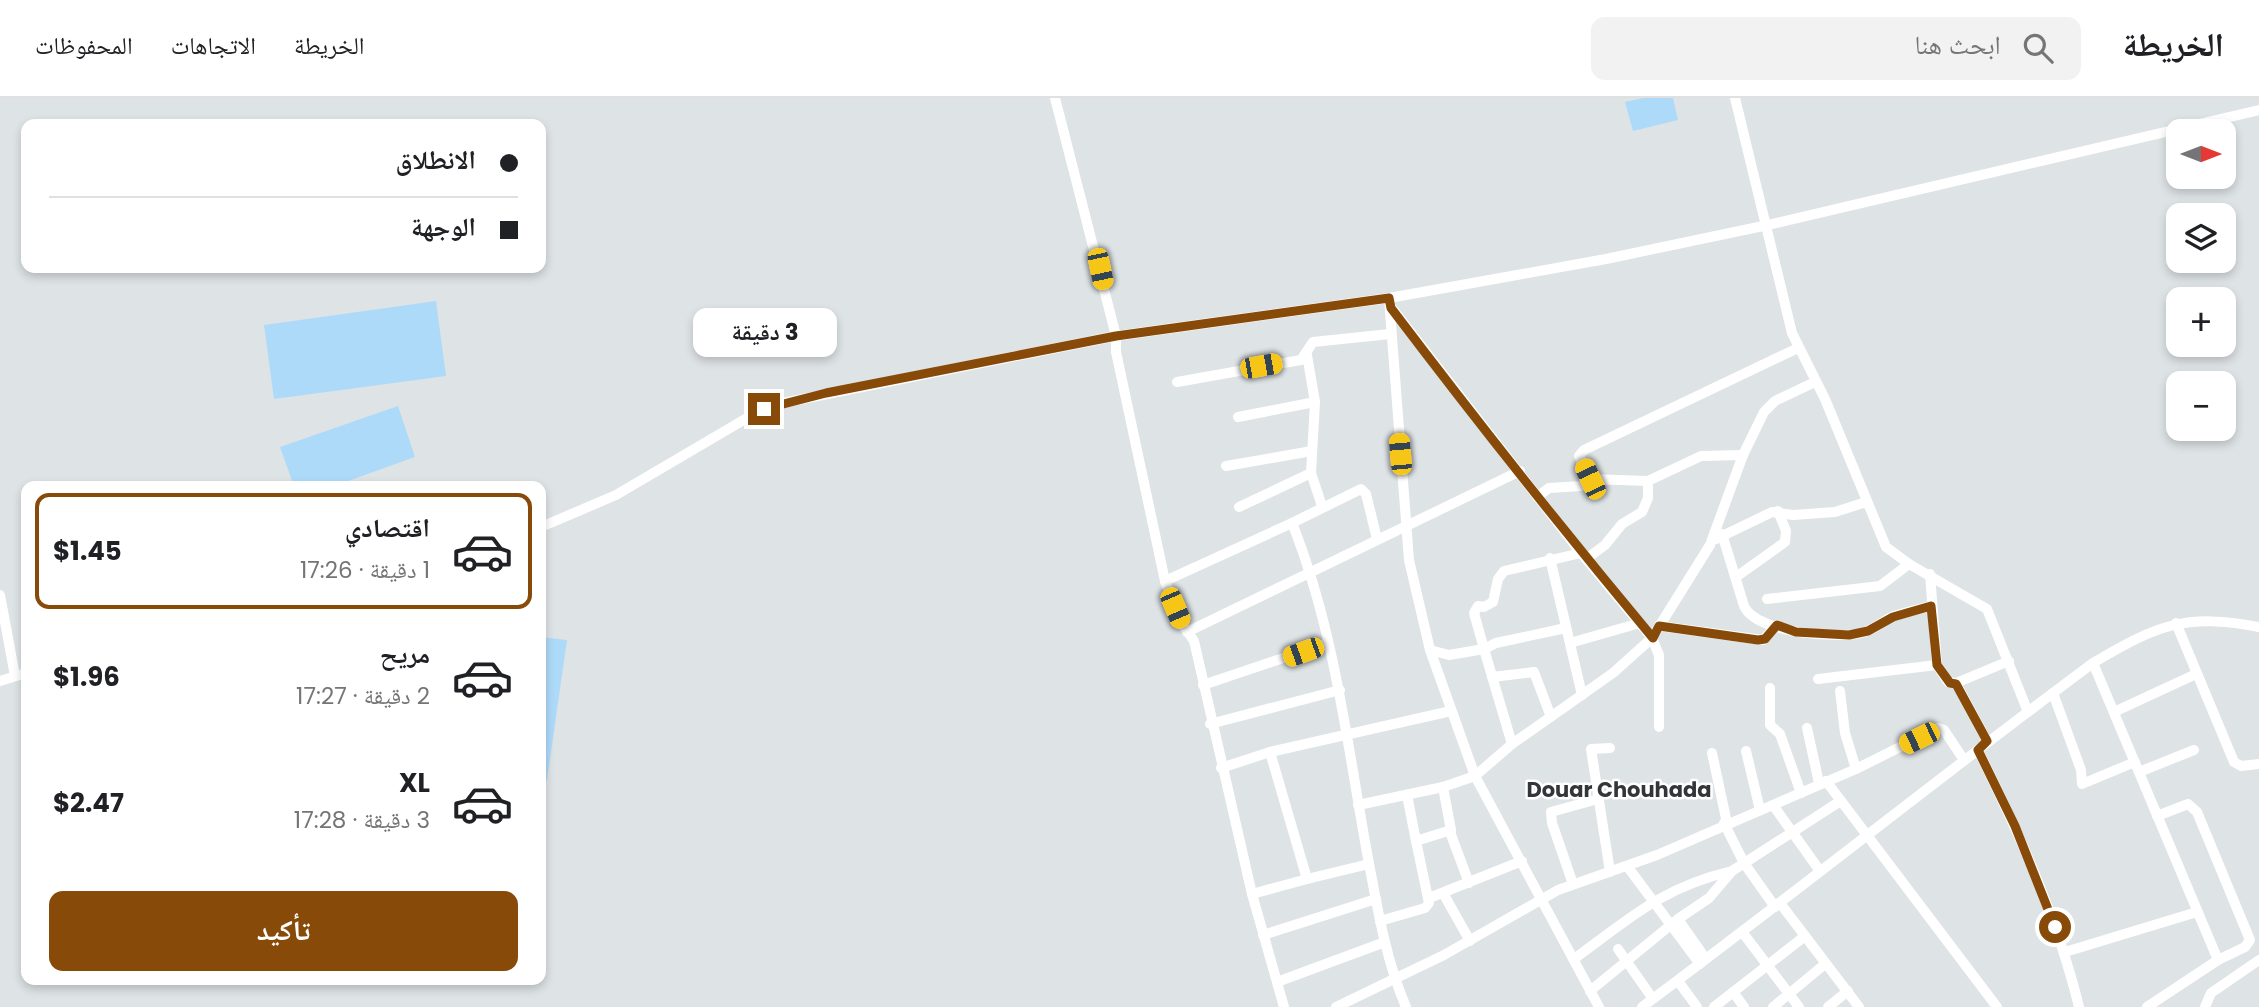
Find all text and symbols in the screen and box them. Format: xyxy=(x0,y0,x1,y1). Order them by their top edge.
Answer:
search box xyxy=(1591,17,2081,80)
text: الخريطة xyxy=(2123,21,2224,68)
text: ابحث هنا xyxy=(1915,27,2001,63)
text: المحفوظات xyxy=(35,29,133,62)
text: الاتجاهات xyxy=(171,29,256,62)
text: الخريطة xyxy=(294,29,365,62)
icon: search xyxy=(2019,29,2057,67)
north arrow xyxy=(2166,119,2236,189)
map controls xyxy=(2166,119,2236,441)
text: الانطلاق xyxy=(396,142,476,178)
button: layers xyxy=(2166,203,2236,273)
text: الوجهة xyxy=(411,209,476,245)
car xyxy=(1086,246,1115,292)
button: + xyxy=(2166,287,2236,357)
callout: 3 دقيقة xyxy=(692,308,836,356)
text: 3 دقيقة xyxy=(731,316,799,348)
car xyxy=(1239,352,1284,380)
button: − xyxy=(2166,371,2236,441)
route end xyxy=(748,393,780,425)
car xyxy=(1388,432,1413,476)
car xyxy=(1572,456,1609,502)
text: اقتصادي xyxy=(345,510,430,546)
icon: car xyxy=(451,520,514,583)
text: $1.45 xyxy=(53,533,122,569)
text: 1 دقيقة · 17:26 xyxy=(300,554,430,586)
car xyxy=(1158,585,1193,631)
car xyxy=(1280,635,1327,669)
text: مريح xyxy=(380,636,430,672)
icon: car xyxy=(451,646,514,709)
text: $1.96 xyxy=(53,659,120,695)
text: 2 دقيقة · 17:27 xyxy=(296,680,430,712)
car xyxy=(1896,719,1943,757)
text: XL xyxy=(399,765,430,801)
icon: car xyxy=(451,772,514,835)
district label: Douar Chouhada xyxy=(1526,775,1712,804)
text: $2.47 xyxy=(53,785,124,821)
text: 3 دقيقة · 17:28 xyxy=(294,804,430,836)
button: تأكيد xyxy=(49,891,518,971)
route start xyxy=(2039,911,2071,943)

